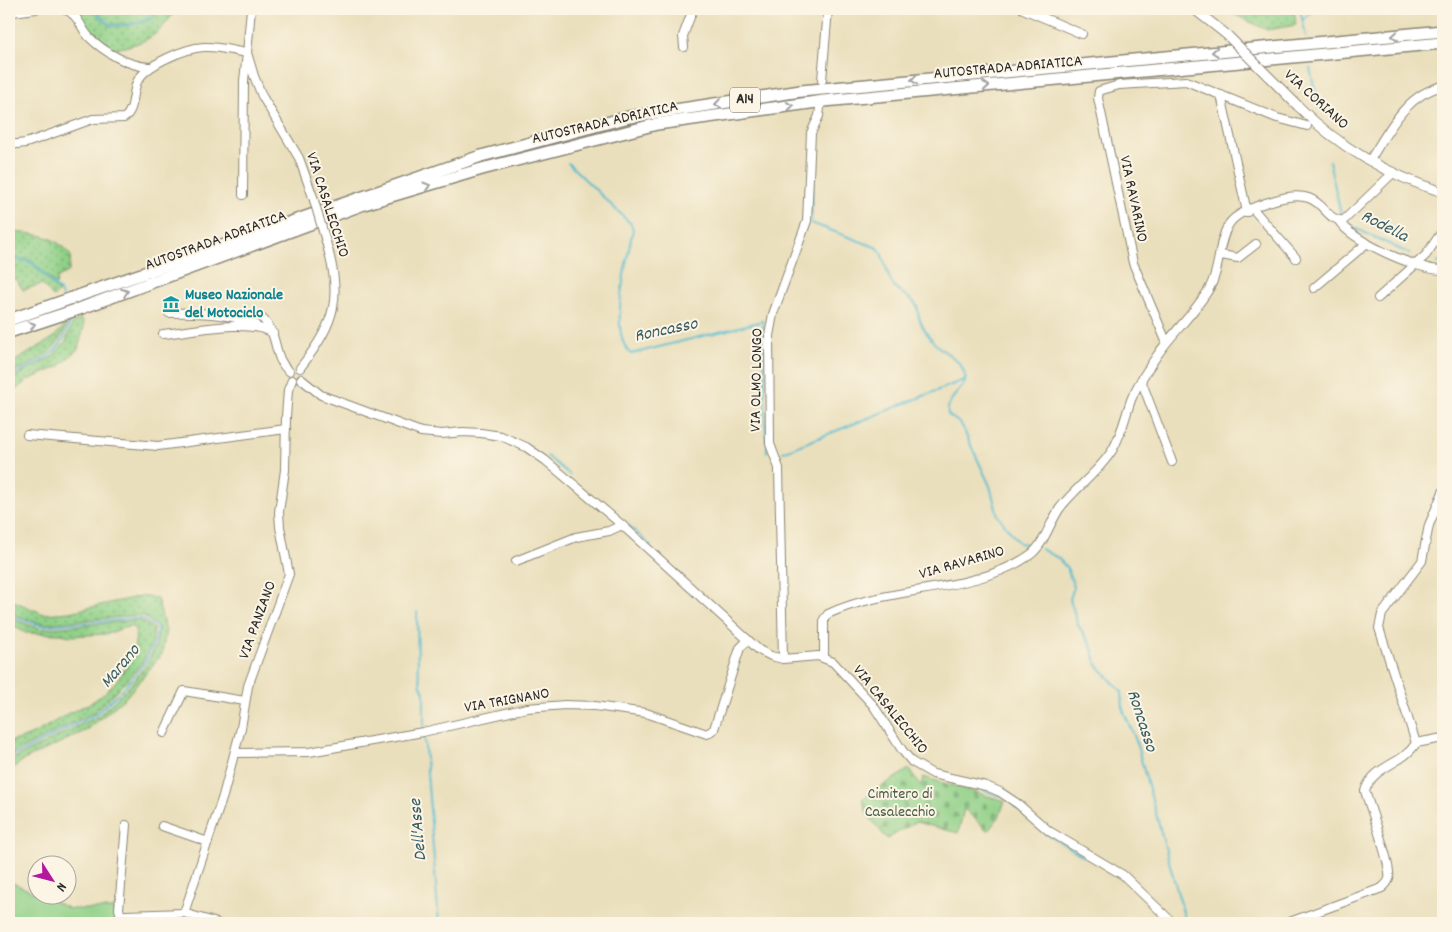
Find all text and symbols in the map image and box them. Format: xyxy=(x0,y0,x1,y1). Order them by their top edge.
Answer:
one-way arrow xyxy=(1390,30,1398,41)
one-way arrow xyxy=(1211,46,1219,57)
street label: AUTOSTRADA ADRIATICA xyxy=(933,50,1084,86)
street label: VIA CORIANO xyxy=(1278,64,1354,136)
one-way arrow xyxy=(910,75,918,86)
one-way arrow xyxy=(983,81,991,92)
road number: A14 xyxy=(730,88,760,112)
street label: AUTOSTRADA ADRIATICA xyxy=(530,95,681,151)
one-way arrow xyxy=(714,98,723,108)
one-way arrow xyxy=(786,101,794,112)
street label: VIA CASALECCHIO xyxy=(299,149,355,261)
street label: VIA RAVARINO xyxy=(1113,154,1153,244)
one-way arrow xyxy=(422,181,430,191)
water label: Rodella xyxy=(1356,204,1413,250)
street label: AUTOSTRADA ADRIATICA xyxy=(142,205,290,277)
place label: Museo Nazionale del Motociclo xyxy=(185,284,283,325)
one-way arrow xyxy=(120,288,129,298)
museum icon: Museo Nazionale del Motociclo xyxy=(161,294,181,314)
water label: Roncasso xyxy=(632,312,701,350)
one-way arrow xyxy=(27,320,36,330)
street label: VIA OLMO LONGO xyxy=(745,328,769,432)
street label: VIA RAVARINO xyxy=(917,540,1007,586)
street label: VIA PANZANO xyxy=(233,578,283,662)
water label: Marano xyxy=(95,639,147,694)
street label: VIA CASALECCHIO xyxy=(847,660,933,760)
street label: VIA TRIGNANO xyxy=(463,682,551,720)
water label: Roncasso xyxy=(1119,687,1163,756)
park label: Cimitero di Casalecchio xyxy=(865,783,935,824)
water label: Dell'Asse xyxy=(404,797,434,862)
north arrow xyxy=(28,854,78,904)
text: N xyxy=(51,878,71,895)

